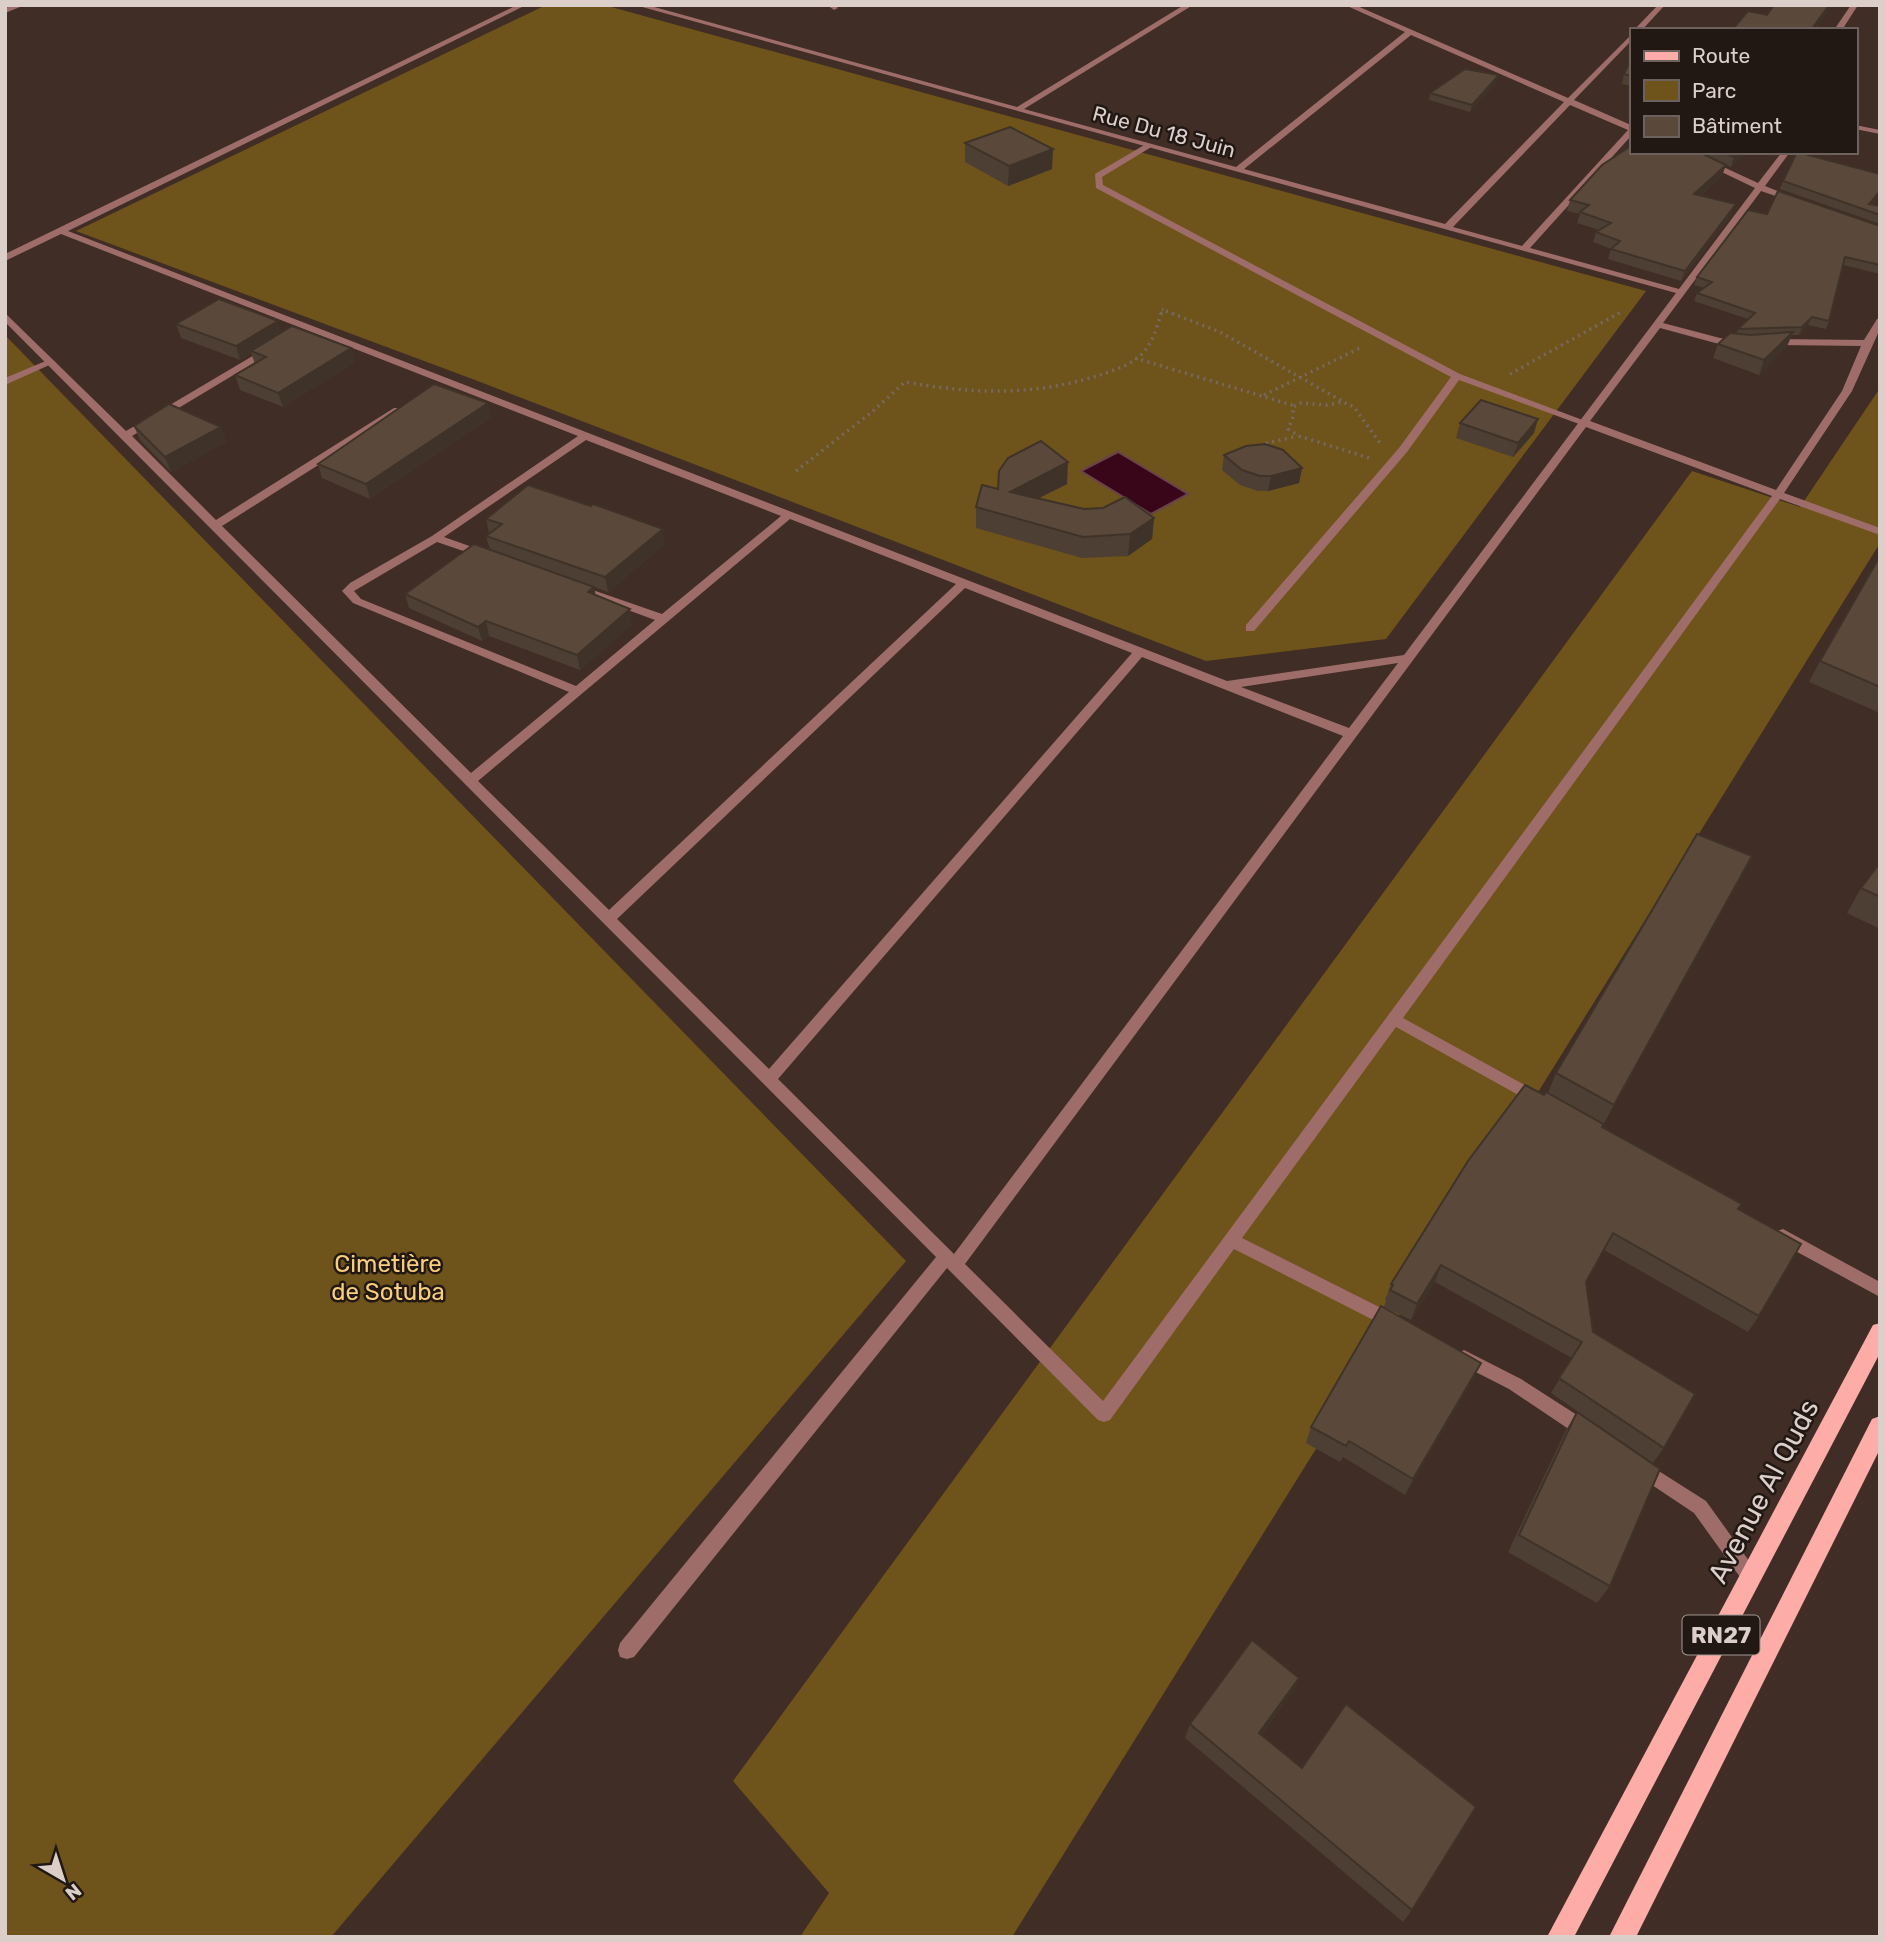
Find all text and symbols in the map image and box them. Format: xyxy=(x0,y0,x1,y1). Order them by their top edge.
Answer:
legend xyxy=(1630,28,1857,154)
text: Route xyxy=(1692,43,1750,68)
text: Parc xyxy=(1692,78,1736,103)
street label: Rue Du 18 Juin xyxy=(1090,100,1238,163)
text: Bâtiment xyxy=(1692,113,1782,138)
park label: Cimetière de Sotuba xyxy=(331,1250,445,1306)
street label: Avenue Al Quds xyxy=(1701,1394,1826,1589)
road number: RN27 xyxy=(1682,1616,1760,1654)
north arrow xyxy=(28,1844,98,1914)
text: N xyxy=(61,1879,86,1905)

